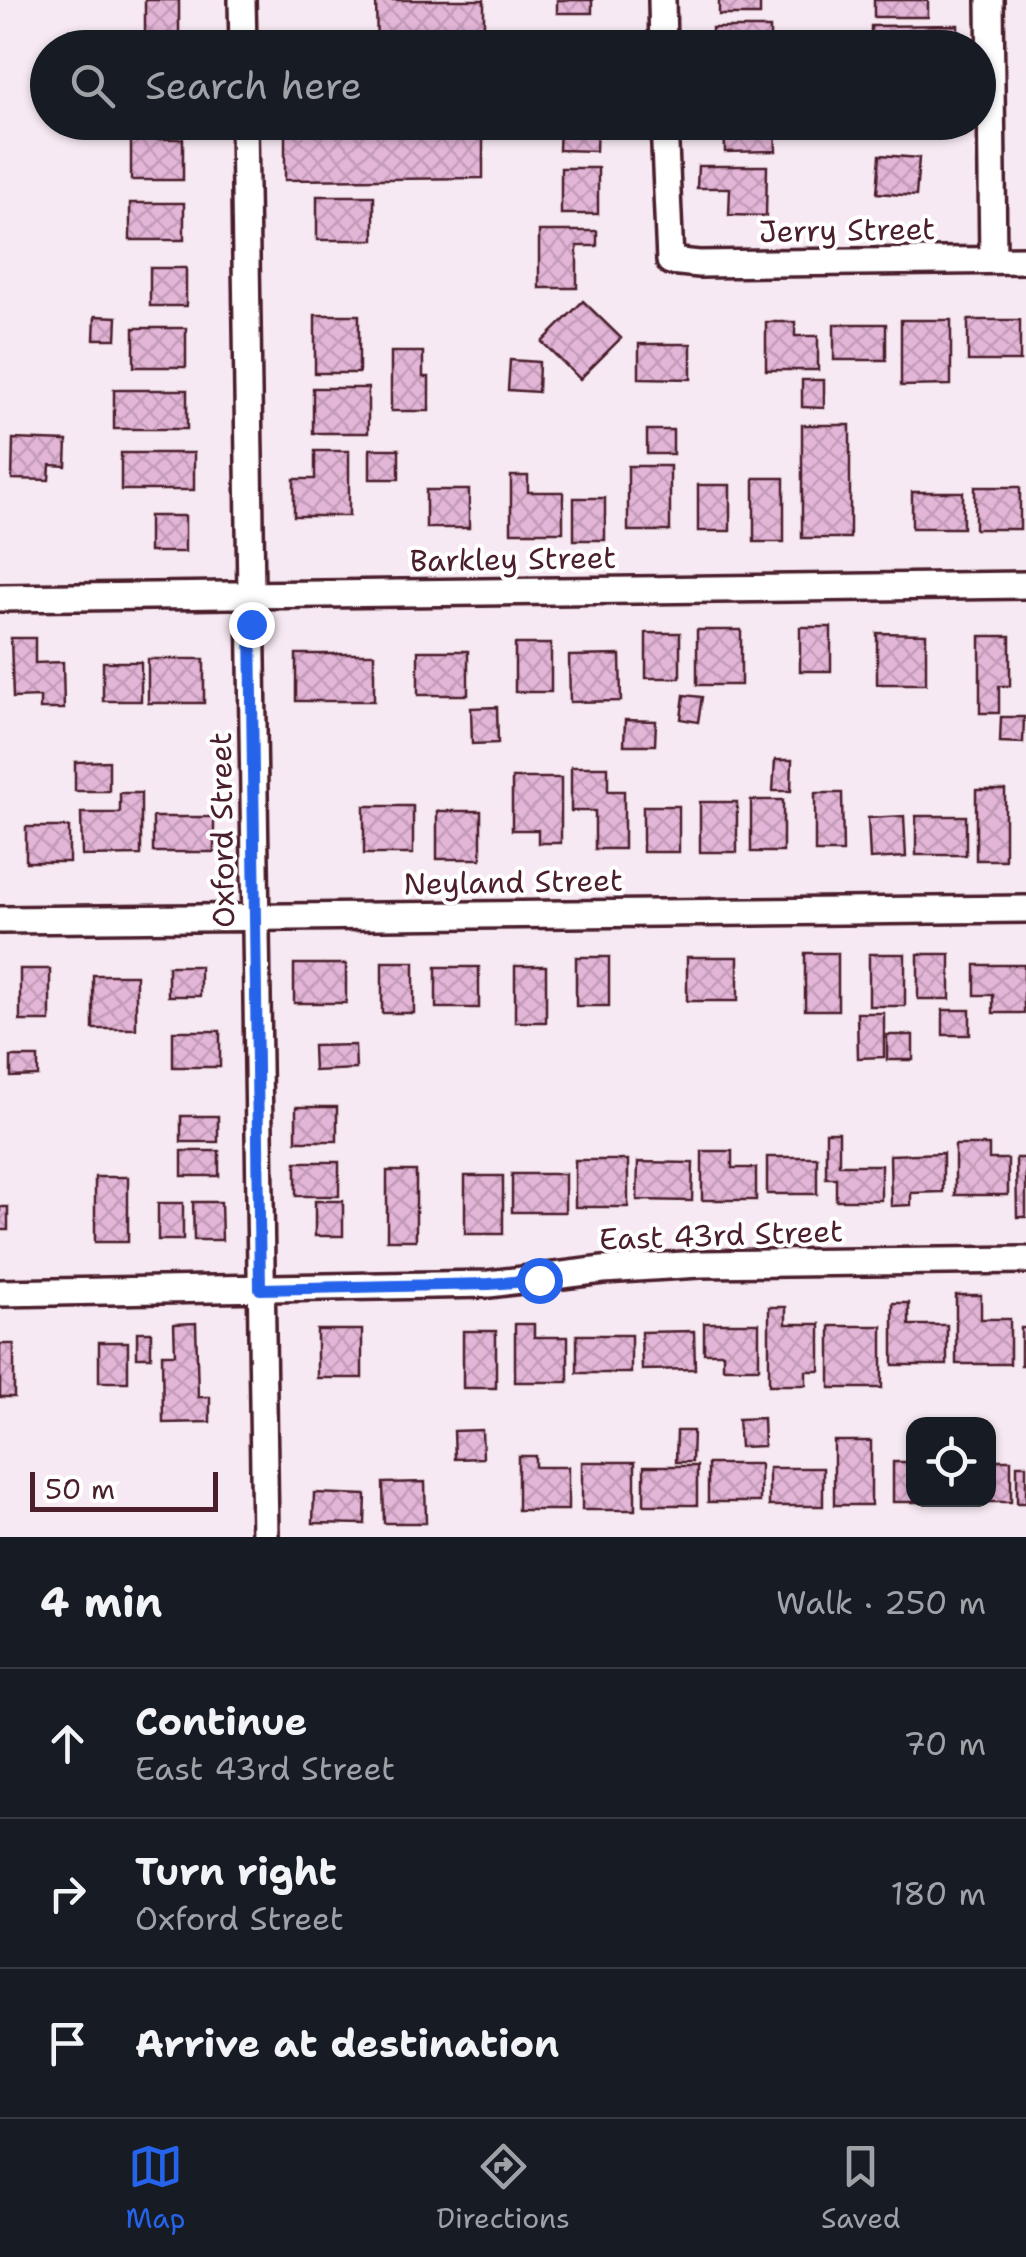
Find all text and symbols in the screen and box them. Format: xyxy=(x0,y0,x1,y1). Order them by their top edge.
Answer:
search box xyxy=(30,30,996,140)
icon: search xyxy=(65,58,120,113)
text: Search here xyxy=(145,60,362,111)
street label: Jerry Street xyxy=(758,208,936,252)
street label: Barkley Street xyxy=(409,537,617,581)
route end xyxy=(229,602,275,648)
street label: Oxford Street xyxy=(200,732,244,928)
street label: Neyland Street xyxy=(403,860,623,904)
street label: East 43rd Street xyxy=(598,1210,844,1260)
route start xyxy=(517,1258,563,1304)
map controls xyxy=(906,1417,996,1507)
button: locate xyxy=(906,1417,996,1507)
scale bar xyxy=(30,1467,218,1512)
text: 50 m xyxy=(45,1470,115,1508)
text: 4 min xyxy=(40,1574,162,1630)
text: Walk · 250 m xyxy=(776,1581,986,1624)
text: Continue xyxy=(135,1696,307,1747)
icon: ahead xyxy=(40,1716,95,1771)
text: 70 m xyxy=(903,1722,986,1765)
text: East 43rd Street xyxy=(135,1747,395,1790)
text: Turn right xyxy=(135,1846,337,1897)
icon: right xyxy=(40,1866,95,1921)
text: 180 m xyxy=(890,1872,986,1915)
text: Oxford Street xyxy=(135,1897,344,1940)
icon: arrive xyxy=(40,2016,95,2071)
text: Arrive at destination xyxy=(135,2018,559,2069)
tab: Map xyxy=(126,2139,185,2237)
tab: Directions xyxy=(436,2139,570,2237)
tab: Saved xyxy=(821,2139,900,2237)

